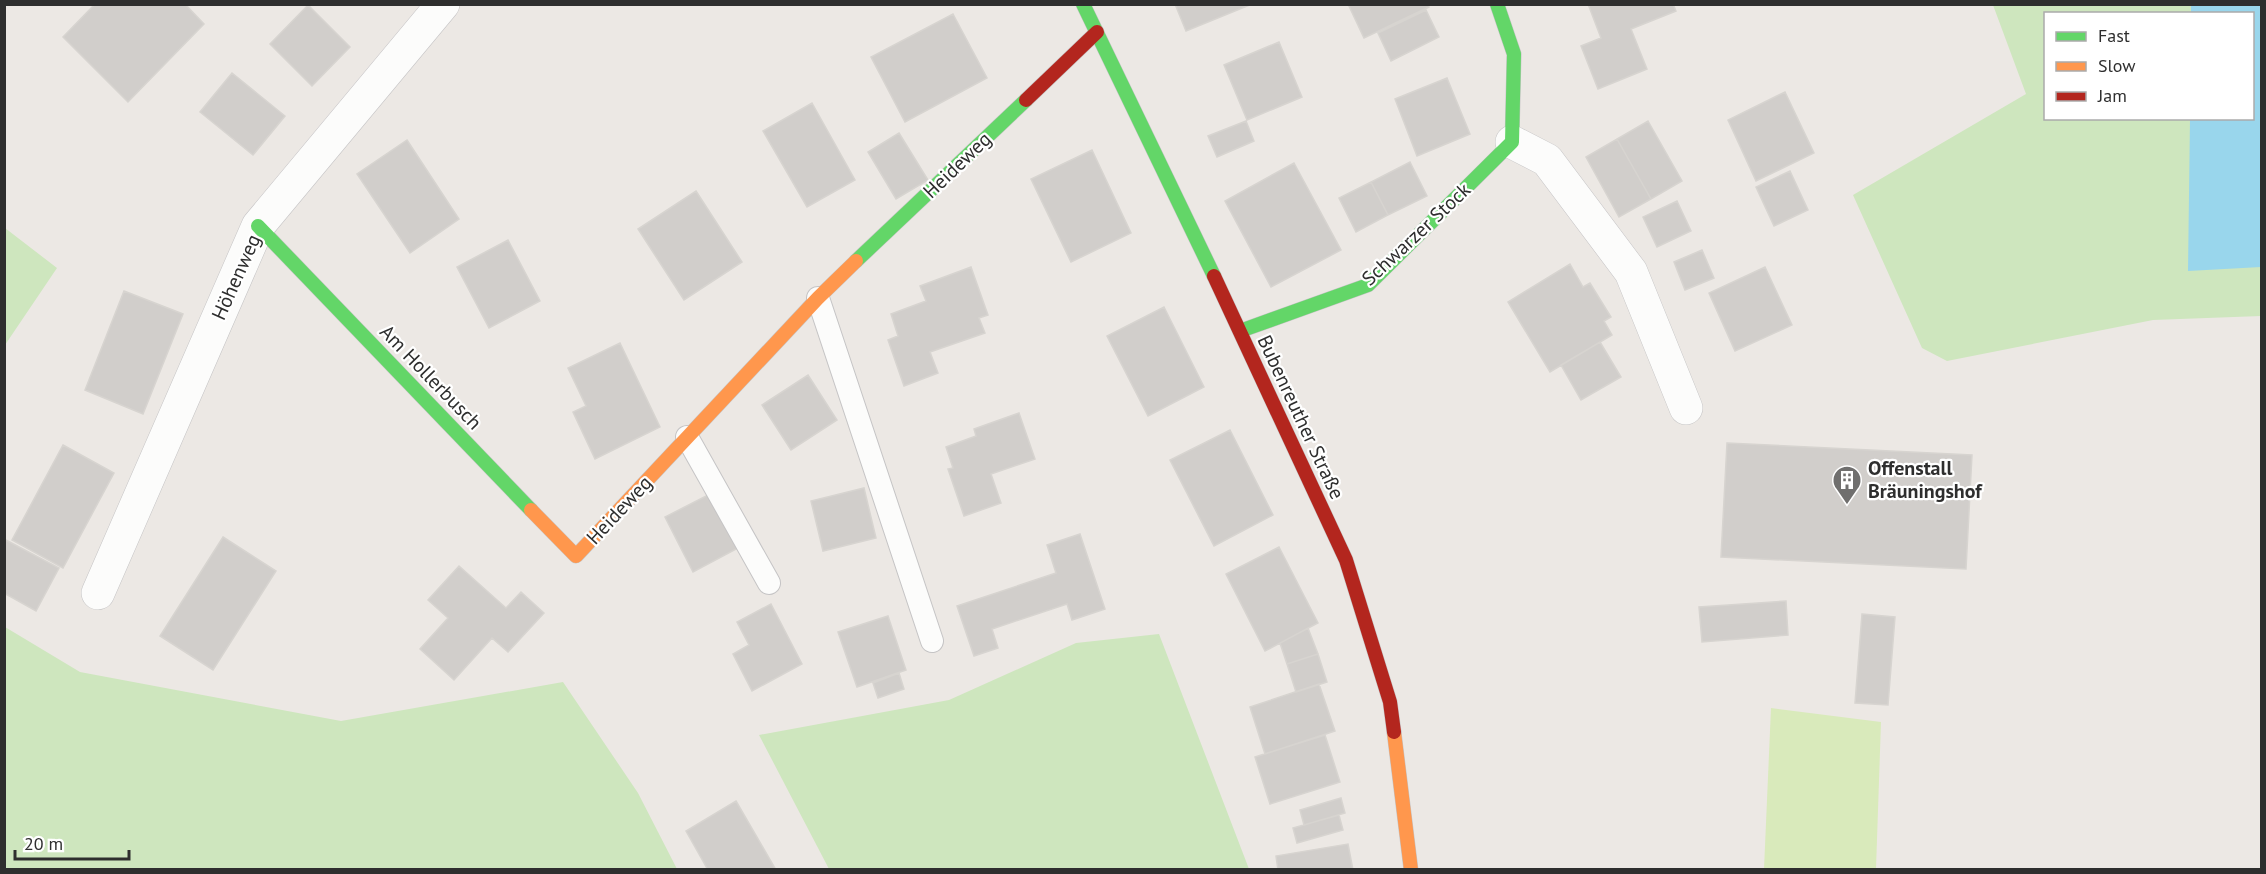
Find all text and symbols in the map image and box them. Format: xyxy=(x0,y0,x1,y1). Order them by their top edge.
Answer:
legend xyxy=(2044,12,2254,120)
text: Fast xyxy=(2098,24,2130,47)
text: Slow xyxy=(2098,54,2136,77)
text: Jam xyxy=(2097,84,2127,107)
street label: Heideweg xyxy=(917,126,997,204)
street label: Schwarzer Stock xyxy=(1356,177,1476,291)
street label: Höhenweg xyxy=(206,230,266,324)
street label: Am Hollerbusch xyxy=(374,319,488,435)
street label: Bubenreuther Straße xyxy=(1252,331,1350,503)
place label: Offenstall Bräuningshof xyxy=(1868,455,1983,504)
building icon: Offenstall Bräuningshof xyxy=(1831,464,1863,506)
street label: Heideweg xyxy=(581,470,657,550)
scale bar xyxy=(15,823,129,861)
text: 20 m xyxy=(24,832,63,855)

